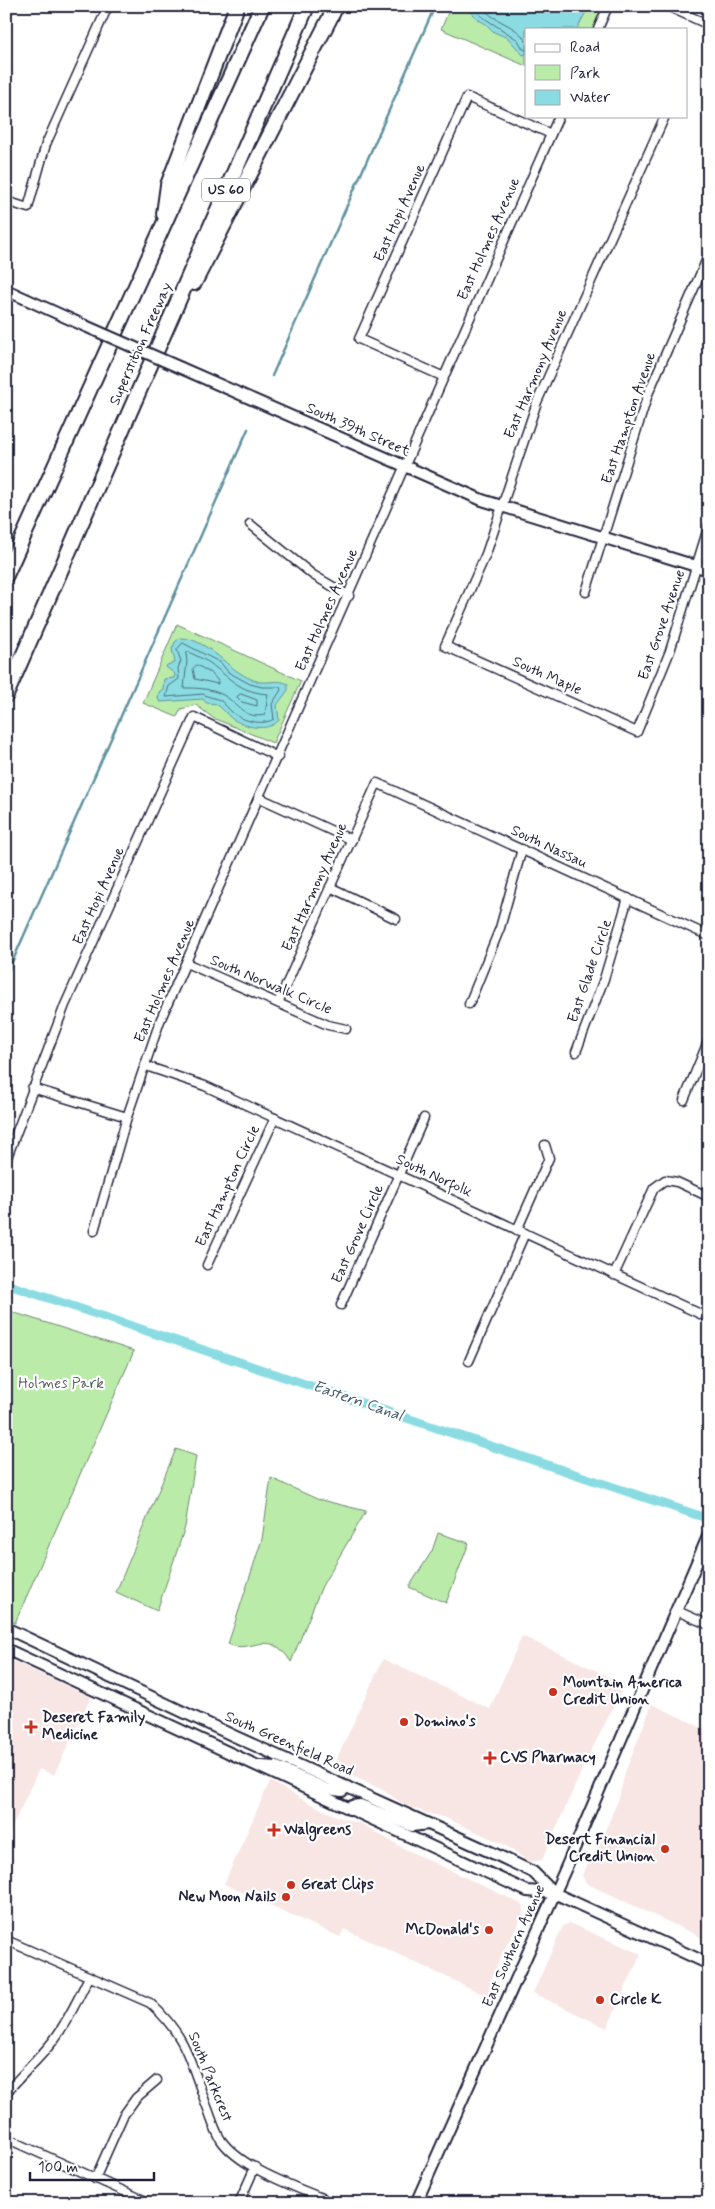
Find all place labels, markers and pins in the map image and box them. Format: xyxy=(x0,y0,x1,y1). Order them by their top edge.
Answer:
place label: Mountain America Credit Union xyxy=(563,1673,682,1710)
marker: Mountain America Credit Union xyxy=(547,1686,559,1698)
place label: Deseret Family Medicine xyxy=(42,1708,145,1745)
place label: Domino's xyxy=(414,1712,476,1732)
marker: Domino's xyxy=(398,1716,410,1728)
marker: Deseret Family Medicine xyxy=(24,1720,38,1734)
place label: CVS Pharmacy xyxy=(500,1748,596,1768)
marker: CVS Pharmacy xyxy=(484,1752,496,1764)
place label: Walgreens xyxy=(283,1820,351,1842)
marker: Walgreens xyxy=(268,1824,280,1836)
place label: Desert Financial Credit Union xyxy=(545,1830,655,1867)
marker: Desert Financial Credit Union xyxy=(659,1843,671,1855)
place label: Great Clips xyxy=(301,1875,374,1895)
marker: Great Clips xyxy=(285,1879,297,1891)
place label: New Moon Nails xyxy=(178,1887,276,1907)
marker: New Moon Nails xyxy=(280,1891,292,1903)
place label: McDonald's xyxy=(405,1920,479,1940)
marker: McDonald's xyxy=(483,1924,495,1936)
place label: Circle K xyxy=(610,1990,662,2010)
marker: Circle K xyxy=(594,1994,606,2006)

